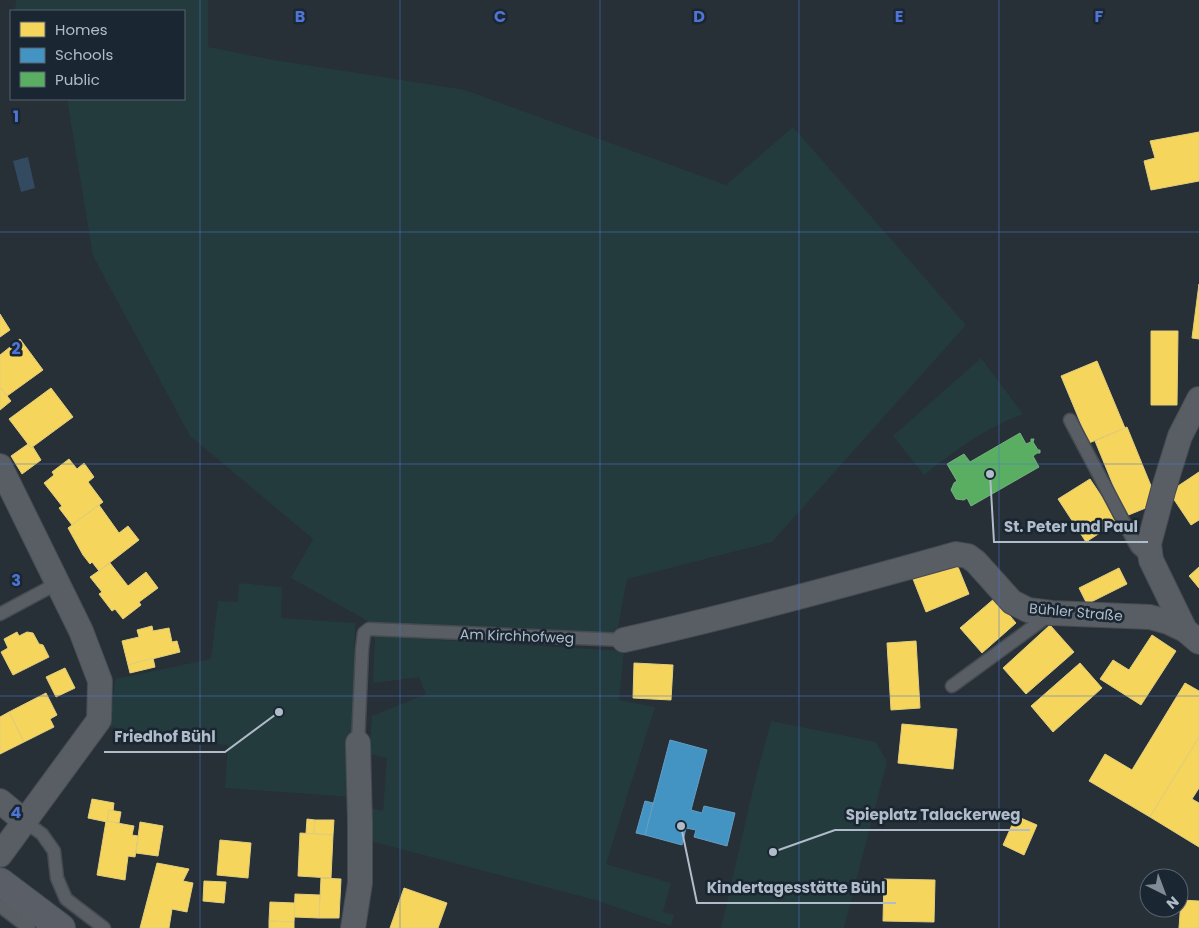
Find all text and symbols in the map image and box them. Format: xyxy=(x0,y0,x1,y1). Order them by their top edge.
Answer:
text: B xyxy=(295,5,305,28)
text: C xyxy=(494,5,506,28)
text: D xyxy=(693,5,705,28)
text: E xyxy=(895,5,903,28)
text: F xyxy=(1095,5,1104,28)
legend xyxy=(10,10,185,100)
text: Homes xyxy=(55,19,108,40)
text: Schools xyxy=(55,44,113,65)
text: Public xyxy=(55,69,100,90)
text: 1 xyxy=(13,105,19,128)
text: 2 xyxy=(11,337,21,360)
callout: St. Peter und Paul xyxy=(994,512,1148,542)
text: St. Peter und Paul xyxy=(1004,516,1138,537)
text: 3 xyxy=(11,569,21,592)
street label: Bühler Straße xyxy=(1028,598,1124,626)
street label: Am Kirchhofweg xyxy=(460,624,574,648)
callout: Friedhof Bühl xyxy=(104,722,225,752)
text: Friedhof Bühl xyxy=(114,726,216,747)
callout: Spieplatz Talackerweg xyxy=(835,800,1030,830)
text: 4 xyxy=(11,801,22,824)
text: Spieplatz Talackerweg xyxy=(846,804,1020,825)
north arrow xyxy=(1139,868,1189,918)
callout: Kindertagesstätte Bühl xyxy=(697,873,896,903)
text: Kindertagesstätte Bühl xyxy=(707,877,885,898)
text: N xyxy=(1162,892,1183,914)

